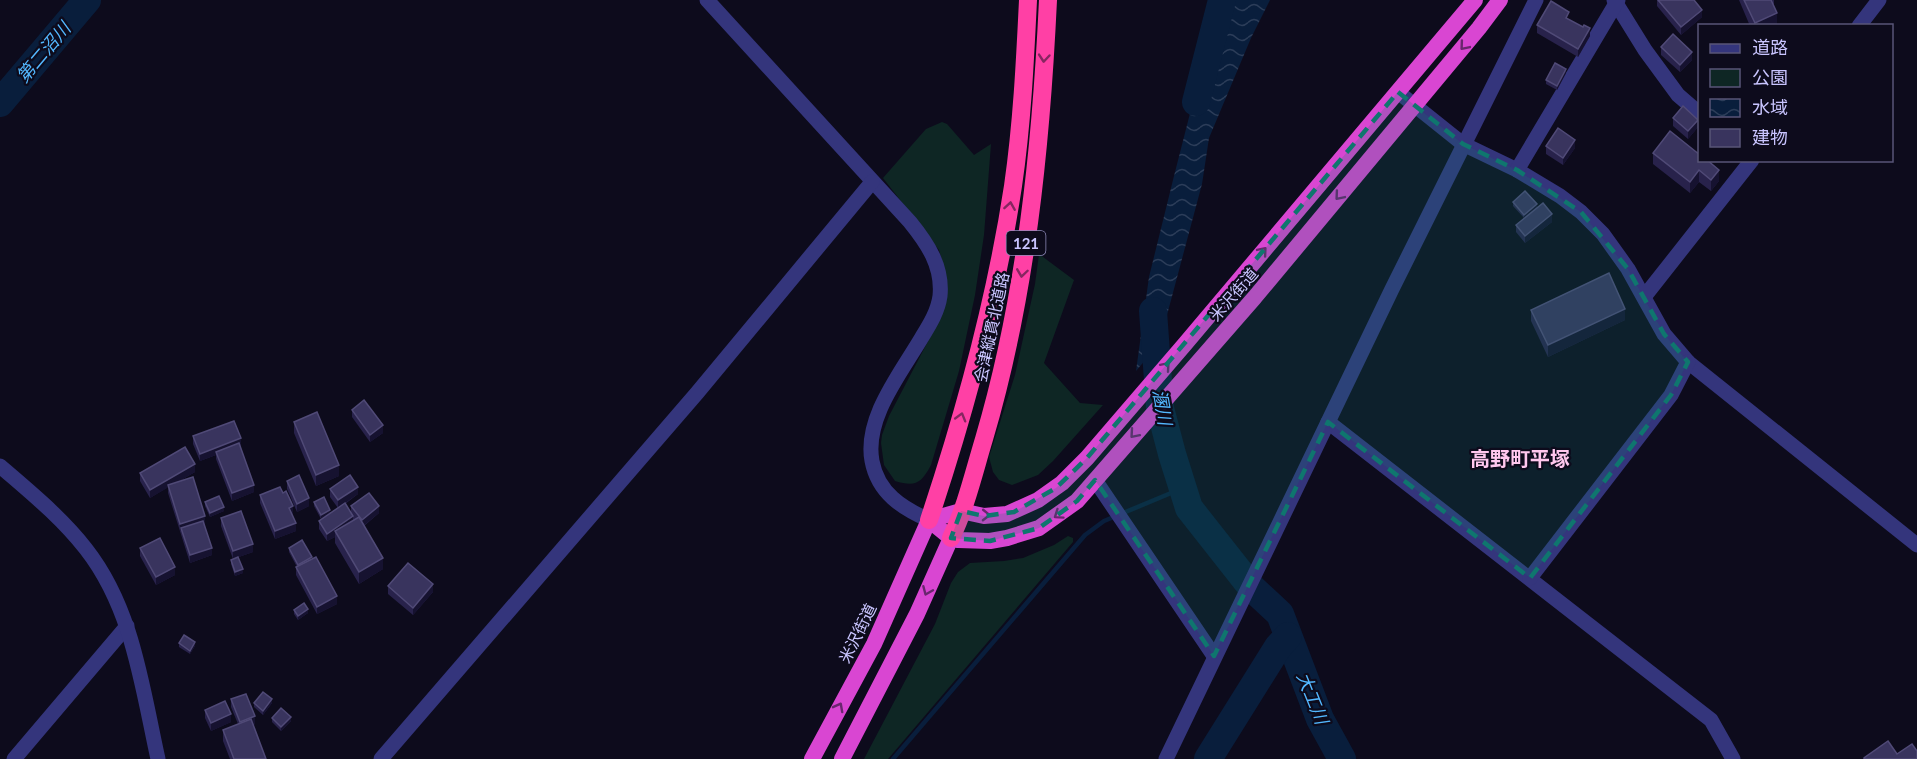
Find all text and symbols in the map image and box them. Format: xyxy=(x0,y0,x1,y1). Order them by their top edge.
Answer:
water label: 第二沼川 xyxy=(11,16,76,87)
legend xyxy=(1698,24,1893,162)
text: 道路 xyxy=(1752,36,1788,58)
one-way arrow xyxy=(1460,39,1471,50)
one-way arrow xyxy=(1038,54,1051,63)
text: 公園 xyxy=(1752,66,1788,88)
text: 水域 xyxy=(1752,96,1788,118)
text: 建物 xyxy=(1752,126,1788,148)
one-way arrow xyxy=(1335,189,1346,200)
one-way arrow xyxy=(1003,202,1015,211)
road number: 121 xyxy=(1006,231,1046,255)
one-way arrow xyxy=(1256,247,1267,258)
street label: 米沢街道 xyxy=(1205,264,1261,324)
one-way arrow xyxy=(1017,269,1029,278)
street label: 会津縦貫北道路 xyxy=(970,270,1012,384)
one-way arrow xyxy=(1159,362,1170,373)
water label: 溷川 xyxy=(1149,387,1177,429)
one-way arrow xyxy=(954,412,966,422)
one-way arrow xyxy=(1131,427,1142,438)
district label: 高野町平塚 xyxy=(1470,446,1570,470)
one-way arrow xyxy=(1053,508,1064,519)
one-way arrow xyxy=(982,509,991,521)
one-way arrow xyxy=(923,585,935,596)
street label: 米沢街道 xyxy=(834,600,880,666)
water label: 大工川 xyxy=(1293,669,1334,729)
one-way arrow xyxy=(832,703,843,714)

